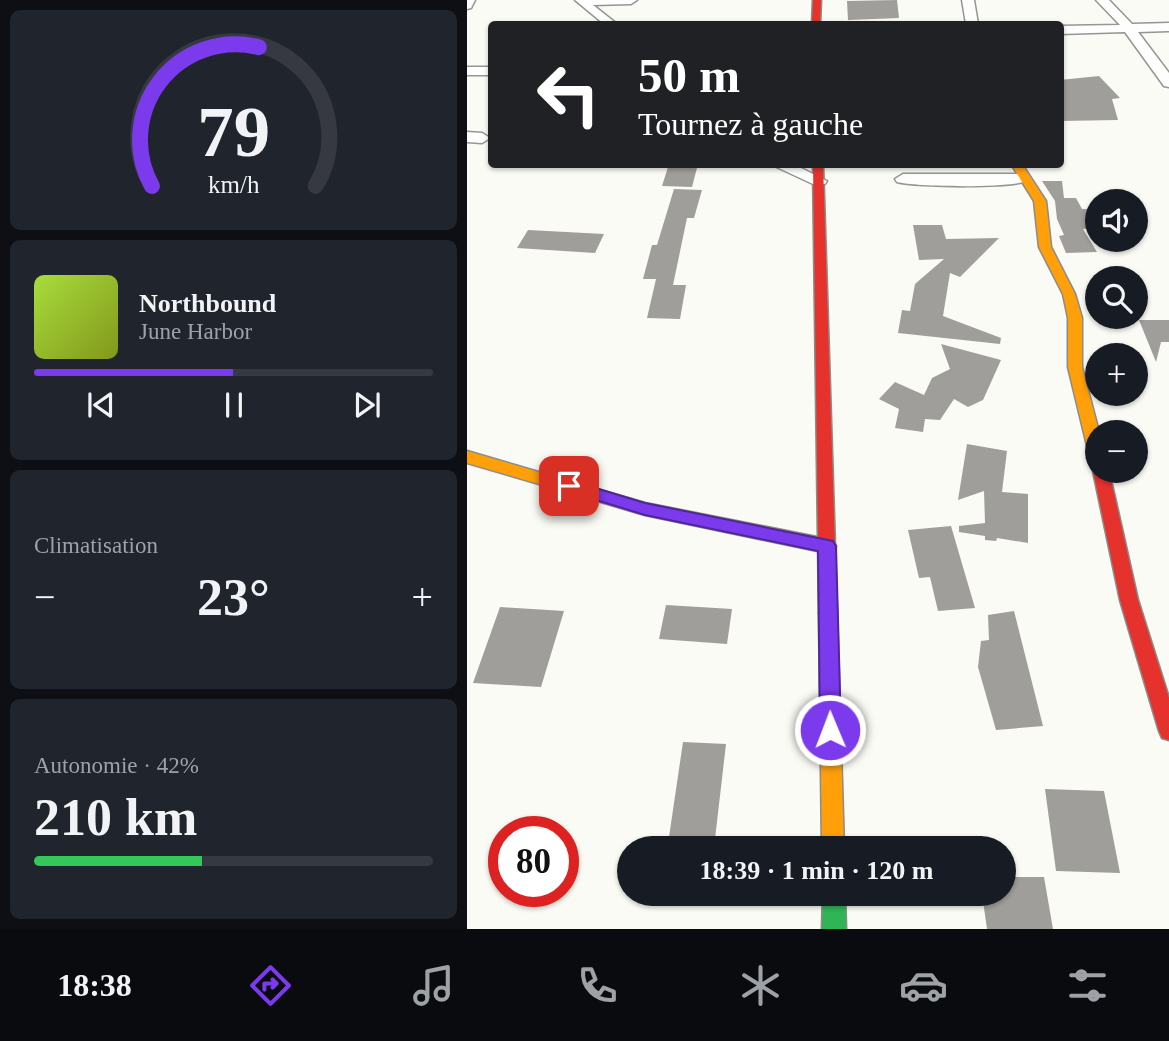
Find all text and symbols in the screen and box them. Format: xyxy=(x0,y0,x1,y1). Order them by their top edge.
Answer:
text: 50 m xyxy=(638,48,740,103)
icon: left xyxy=(523,49,614,140)
text: 79 xyxy=(197,91,270,172)
text: Tournez à gauche xyxy=(638,106,863,142)
text: km/h xyxy=(208,171,260,198)
map controls xyxy=(1085,189,1148,483)
button: sound xyxy=(1085,189,1148,252)
button: search xyxy=(1085,266,1148,329)
text: Northbound xyxy=(139,289,276,318)
text: June Harbor xyxy=(139,319,252,344)
button: + xyxy=(1085,343,1148,406)
icon: previous xyxy=(82,386,120,424)
icon: pause xyxy=(215,386,253,424)
icon: next xyxy=(348,386,386,424)
button: − xyxy=(1085,420,1148,483)
pin xyxy=(539,456,599,516)
icon: arrive xyxy=(550,467,588,505)
text: Climatisation xyxy=(34,533,158,558)
text: 23° xyxy=(197,569,270,626)
text: − xyxy=(34,576,55,618)
text: + xyxy=(412,576,433,618)
position arrow xyxy=(793,693,867,767)
text: Autonomie · 42% xyxy=(34,753,199,778)
text: 210 km xyxy=(34,789,197,846)
speed limit sign: 80 xyxy=(488,816,579,907)
text: 18:39 · 1 min · 120 m xyxy=(700,856,934,885)
icon: directions xyxy=(246,961,295,1010)
icon: music xyxy=(409,961,458,1010)
icon: phone xyxy=(573,961,622,1010)
icon: climate xyxy=(736,961,785,1010)
icon: car xyxy=(899,961,948,1010)
icon: filters xyxy=(1063,961,1112,1010)
text: 18:38 xyxy=(57,967,132,1003)

